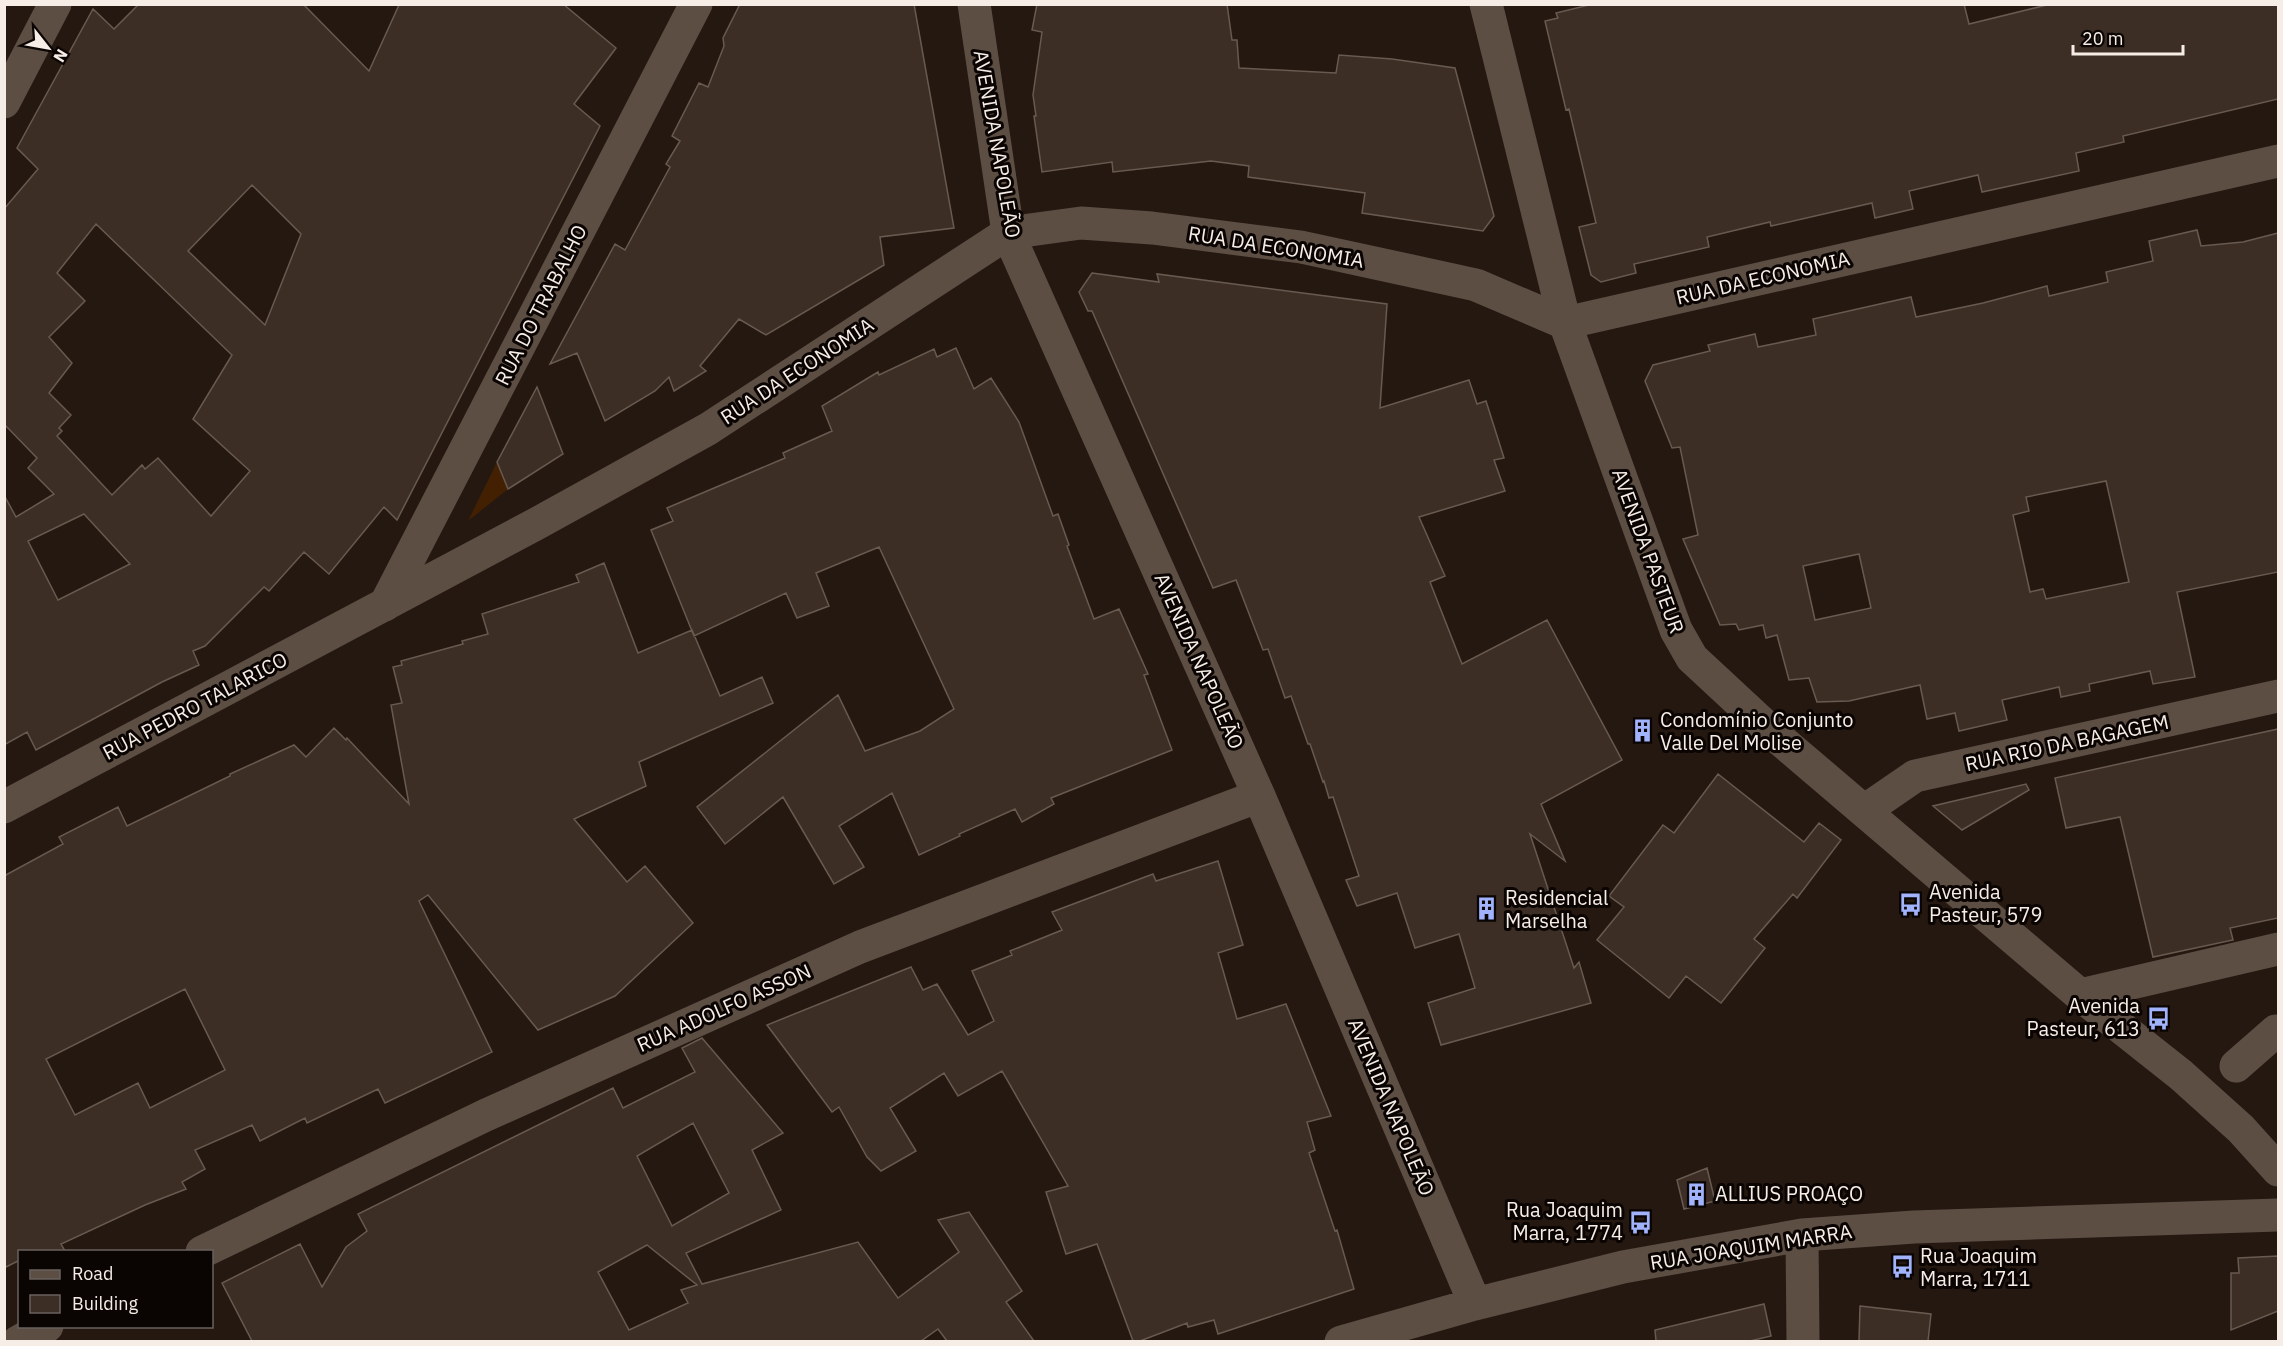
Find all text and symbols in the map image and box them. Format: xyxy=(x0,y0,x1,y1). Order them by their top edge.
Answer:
north arrow xyxy=(18,18,78,78)
scale bar xyxy=(2073,18,2182,56)
text: 20 m xyxy=(2082,27,2124,50)
text: N xyxy=(49,46,72,66)
street label: AVENIDA NAPOLEÃO xyxy=(968,48,1027,240)
street label: RUA DA ECONOMIA xyxy=(1186,219,1366,274)
street label: RUA DO TRABALHO xyxy=(488,220,593,390)
street label: RUA DA ECONOMIA xyxy=(1673,244,1853,311)
street label: RUA DA ECONOMIA xyxy=(715,311,879,430)
street label: AVENIDA PASTEUR xyxy=(1606,465,1691,637)
street label: AVENIDA NAPOLEÃO xyxy=(1148,568,1250,753)
street label: RUA PEDRO TALARICO xyxy=(98,645,292,766)
place label: Condomínio Conjunto Valle Del Molise xyxy=(1660,706,1853,756)
street label: RUA RIO DA BAGAGEM xyxy=(1963,708,2171,777)
building icon: Condomínio Conjunto Valle Del Molise xyxy=(1629,718,1655,744)
place label: Avenida Pasteur, 579 xyxy=(1929,878,2042,928)
place label: Residencial Marselha xyxy=(1505,884,1608,934)
bus stop icon: Avenida Pasteur, 579 xyxy=(1898,891,1924,917)
building icon: Residencial Marselha xyxy=(1474,896,1500,922)
street label: RUA ADOLFO ASSON xyxy=(633,957,815,1058)
place label: Avenida Pasteur, 613 xyxy=(2027,992,2140,1042)
bus stop icon: Avenida Pasteur, 613 xyxy=(2145,1005,2171,1031)
street label: AVENIDA NAPOLEÃO xyxy=(1342,1014,1441,1200)
place label: ALLIUS PROAÇO xyxy=(1715,1180,1863,1207)
building icon: ALLIUS PROAÇO xyxy=(1684,1181,1710,1207)
place label: Rua Joaquim Marra, 1774 xyxy=(1506,1196,1623,1246)
bus stop icon: Rua Joaquim Marra, 1774 xyxy=(1628,1209,1654,1235)
street label: RUA JOAQUIM MARRA xyxy=(1648,1217,1854,1276)
place label: Rua Joaquim Marra, 1711 xyxy=(1920,1242,2037,1292)
legend xyxy=(18,1250,213,1328)
bus stop icon: Rua Joaquim Marra, 1711 xyxy=(1889,1254,1915,1280)
text: Road xyxy=(72,1262,113,1285)
text: Building xyxy=(72,1292,139,1315)

